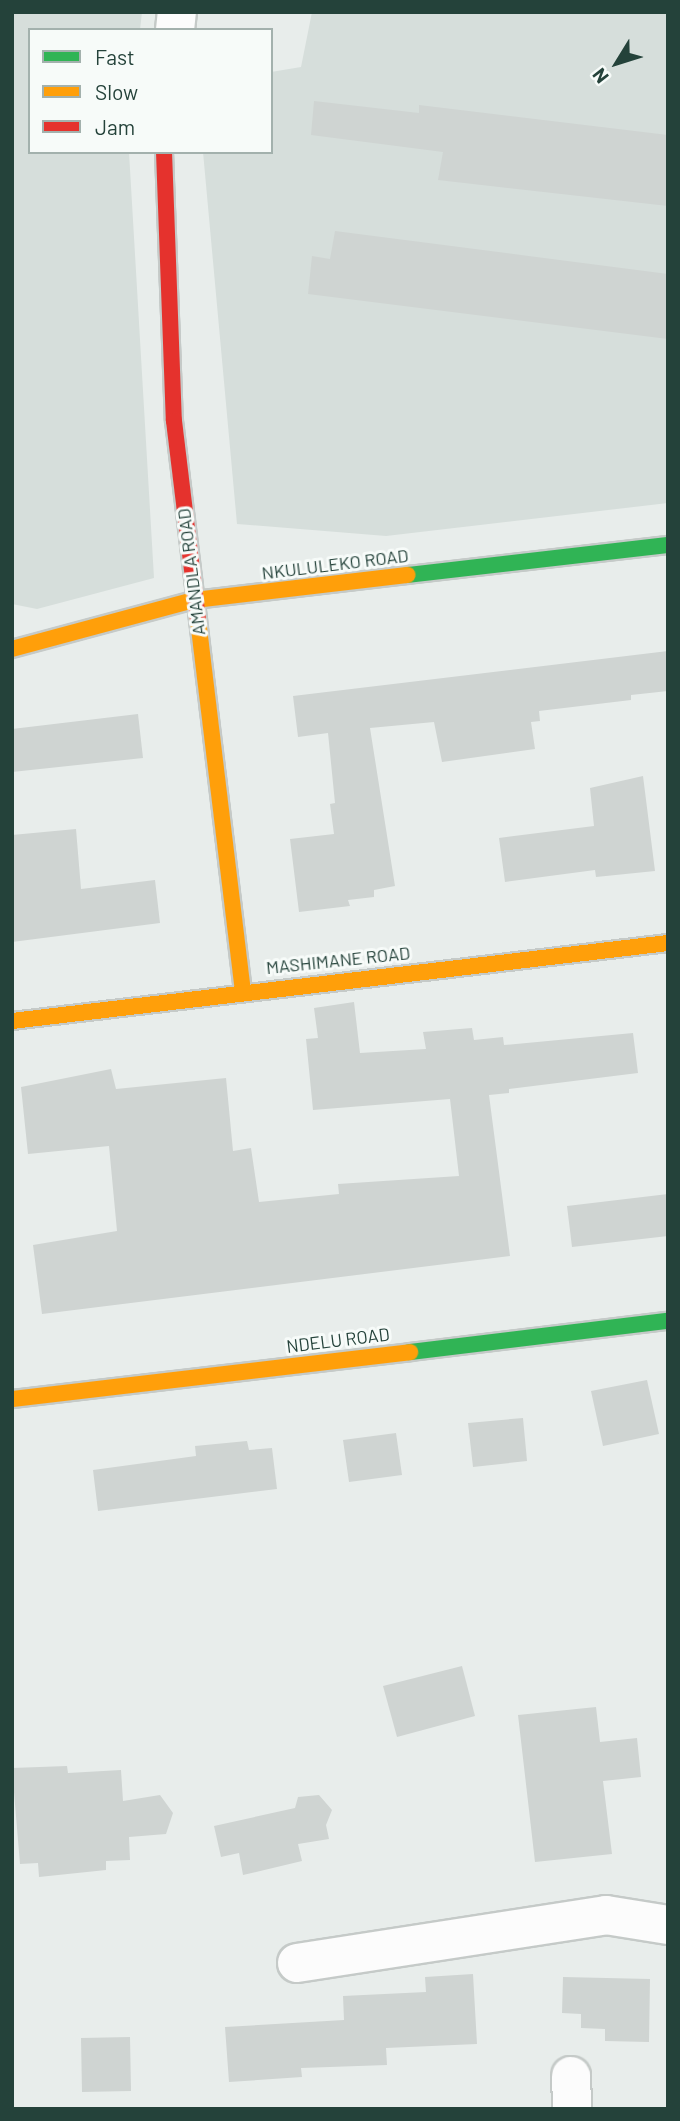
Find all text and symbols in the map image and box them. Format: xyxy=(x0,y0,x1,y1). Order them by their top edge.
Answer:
legend xyxy=(28,28,273,154)
north arrow xyxy=(582,28,652,98)
text: Fast xyxy=(95,44,135,69)
text: N xyxy=(587,64,613,88)
text: Slow xyxy=(95,79,138,104)
text: Jam xyxy=(95,114,135,139)
street label: AMANDLA ROAD xyxy=(173,507,209,637)
street label: NKULULEKO ROAD xyxy=(260,544,410,584)
street label: MASHIMANE ROAD xyxy=(265,942,411,978)
street label: NDELU ROAD xyxy=(285,1323,391,1357)

